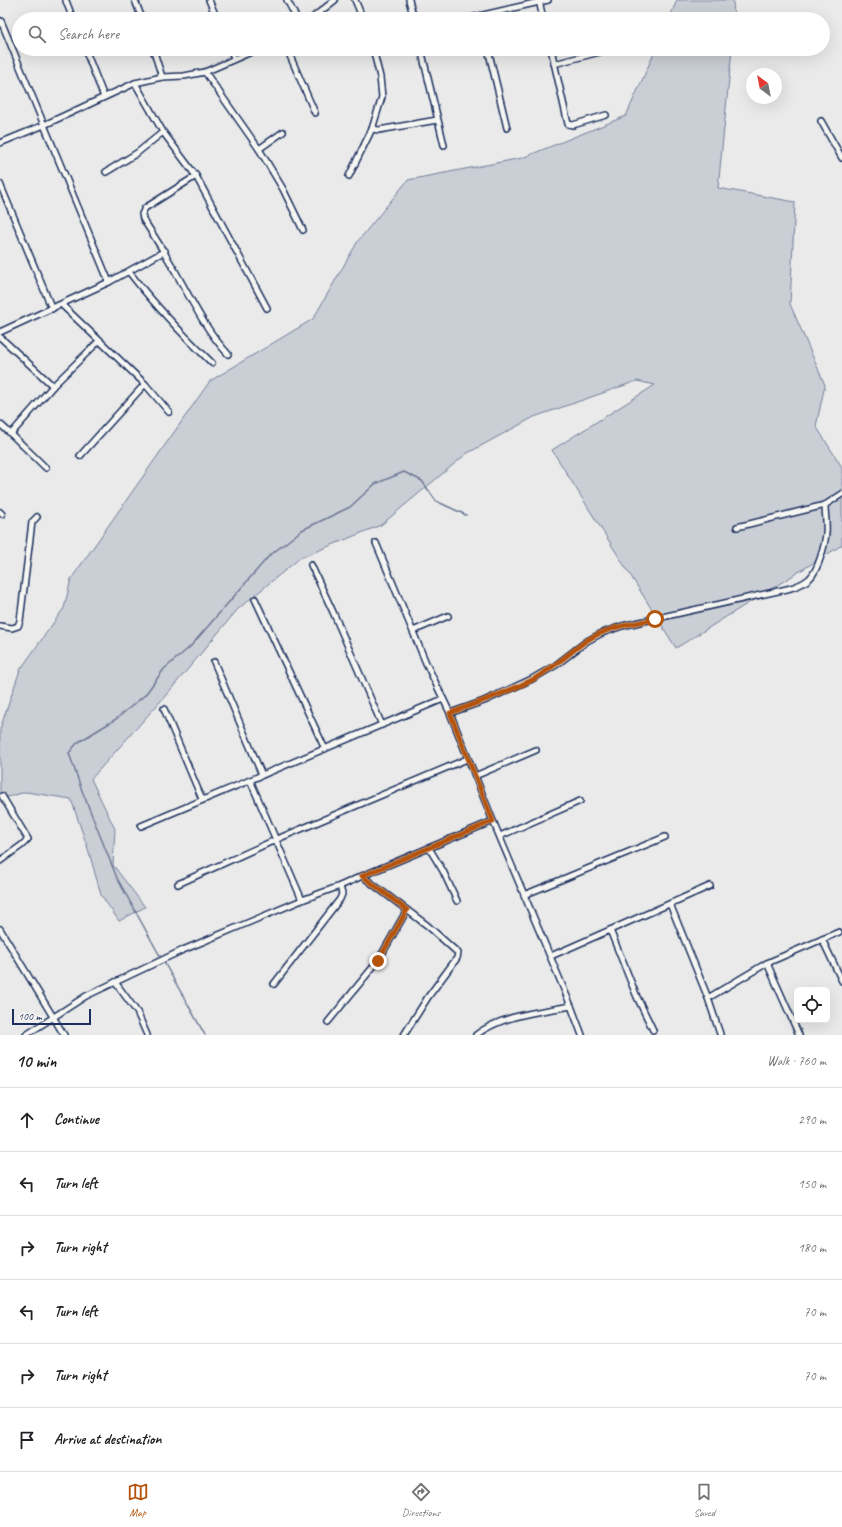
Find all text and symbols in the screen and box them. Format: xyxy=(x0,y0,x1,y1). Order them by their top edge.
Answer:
search box xyxy=(12,12,830,56)
icon: search xyxy=(26,23,48,45)
text: Search here xyxy=(58,25,119,44)
north arrow xyxy=(746,68,782,104)
route start xyxy=(646,610,664,628)
route end xyxy=(369,952,387,970)
map controls xyxy=(794,987,830,1023)
button: locate xyxy=(794,987,830,1023)
scale bar xyxy=(12,1007,91,1026)
text: 100 m xyxy=(18,1009,42,1023)
text: 10 min xyxy=(16,1051,56,1072)
text: Walk · 760 m xyxy=(767,1053,826,1069)
icon: ahead xyxy=(16,1109,38,1131)
text: Continue xyxy=(54,1110,99,1129)
text: 290 m xyxy=(798,1112,826,1128)
icon: left xyxy=(16,1173,38,1195)
text: Turn left xyxy=(54,1174,97,1193)
text: 150 m xyxy=(798,1176,826,1192)
icon: right xyxy=(16,1237,38,1259)
text: Turn right xyxy=(54,1238,107,1257)
text: 180 m xyxy=(798,1240,826,1256)
icon: left xyxy=(16,1301,38,1323)
text: Turn left xyxy=(54,1302,97,1321)
text: 70 m xyxy=(804,1304,826,1320)
icon: right xyxy=(16,1365,38,1387)
text: Turn right xyxy=(54,1366,107,1385)
text: 70 m xyxy=(804,1368,826,1384)
icon: arrive xyxy=(16,1429,38,1451)
text: Arrive at destination xyxy=(54,1430,161,1449)
tab: Map xyxy=(127,1481,149,1519)
tab: Directions xyxy=(402,1481,440,1519)
tab: Saved xyxy=(693,1481,715,1519)

